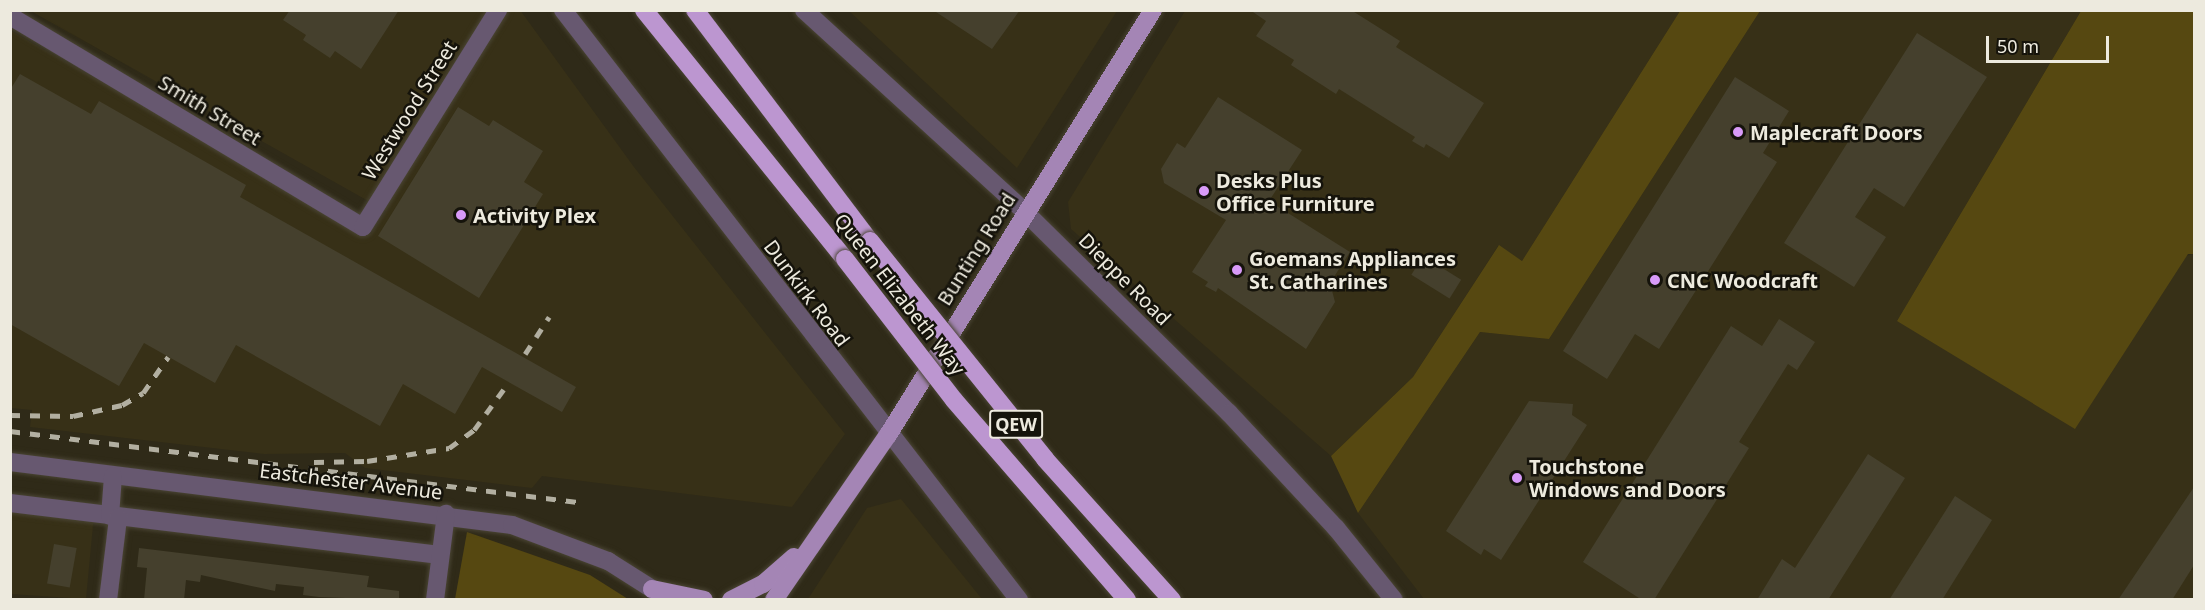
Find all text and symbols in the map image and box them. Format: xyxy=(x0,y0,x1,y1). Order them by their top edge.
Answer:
scale bar xyxy=(1989,24,2112,62)
text: 50 m xyxy=(1997,34,2039,58)
street label: Westwood Street xyxy=(357,36,461,184)
street label: Smith Street xyxy=(154,70,266,150)
place label: Maplecraft Doors xyxy=(1750,120,1922,144)
marker: Maplecraft Doors xyxy=(1731,125,1745,139)
place label: Desks Plus Office Furniture xyxy=(1216,168,1375,215)
marker: Desks Plus Office Furniture xyxy=(1197,184,1211,198)
street label: Bunting Road xyxy=(932,188,1020,310)
place label: Activity Plex xyxy=(473,203,596,227)
marker: Activity Plex xyxy=(454,208,468,222)
street label: Queen Elizabeth Way xyxy=(830,209,970,379)
street label: Dieppe Road xyxy=(1074,228,1176,330)
street label: Dunkirk Road xyxy=(759,235,855,351)
place label: Goemans Appliances St. Catharines xyxy=(1249,246,1456,293)
marker: Goemans Appliances St. Catharines xyxy=(1230,263,1244,277)
place label: CNC Woodcraft xyxy=(1667,268,1818,292)
marker: CNC Woodcraft xyxy=(1648,273,1662,287)
road number: QEW xyxy=(989,409,1043,439)
place label: Touchstone Windows and Doors xyxy=(1529,454,1726,501)
street label: Eastchester Avenue xyxy=(258,458,444,504)
marker: Touchstone Windows and Doors xyxy=(1510,471,1524,485)

